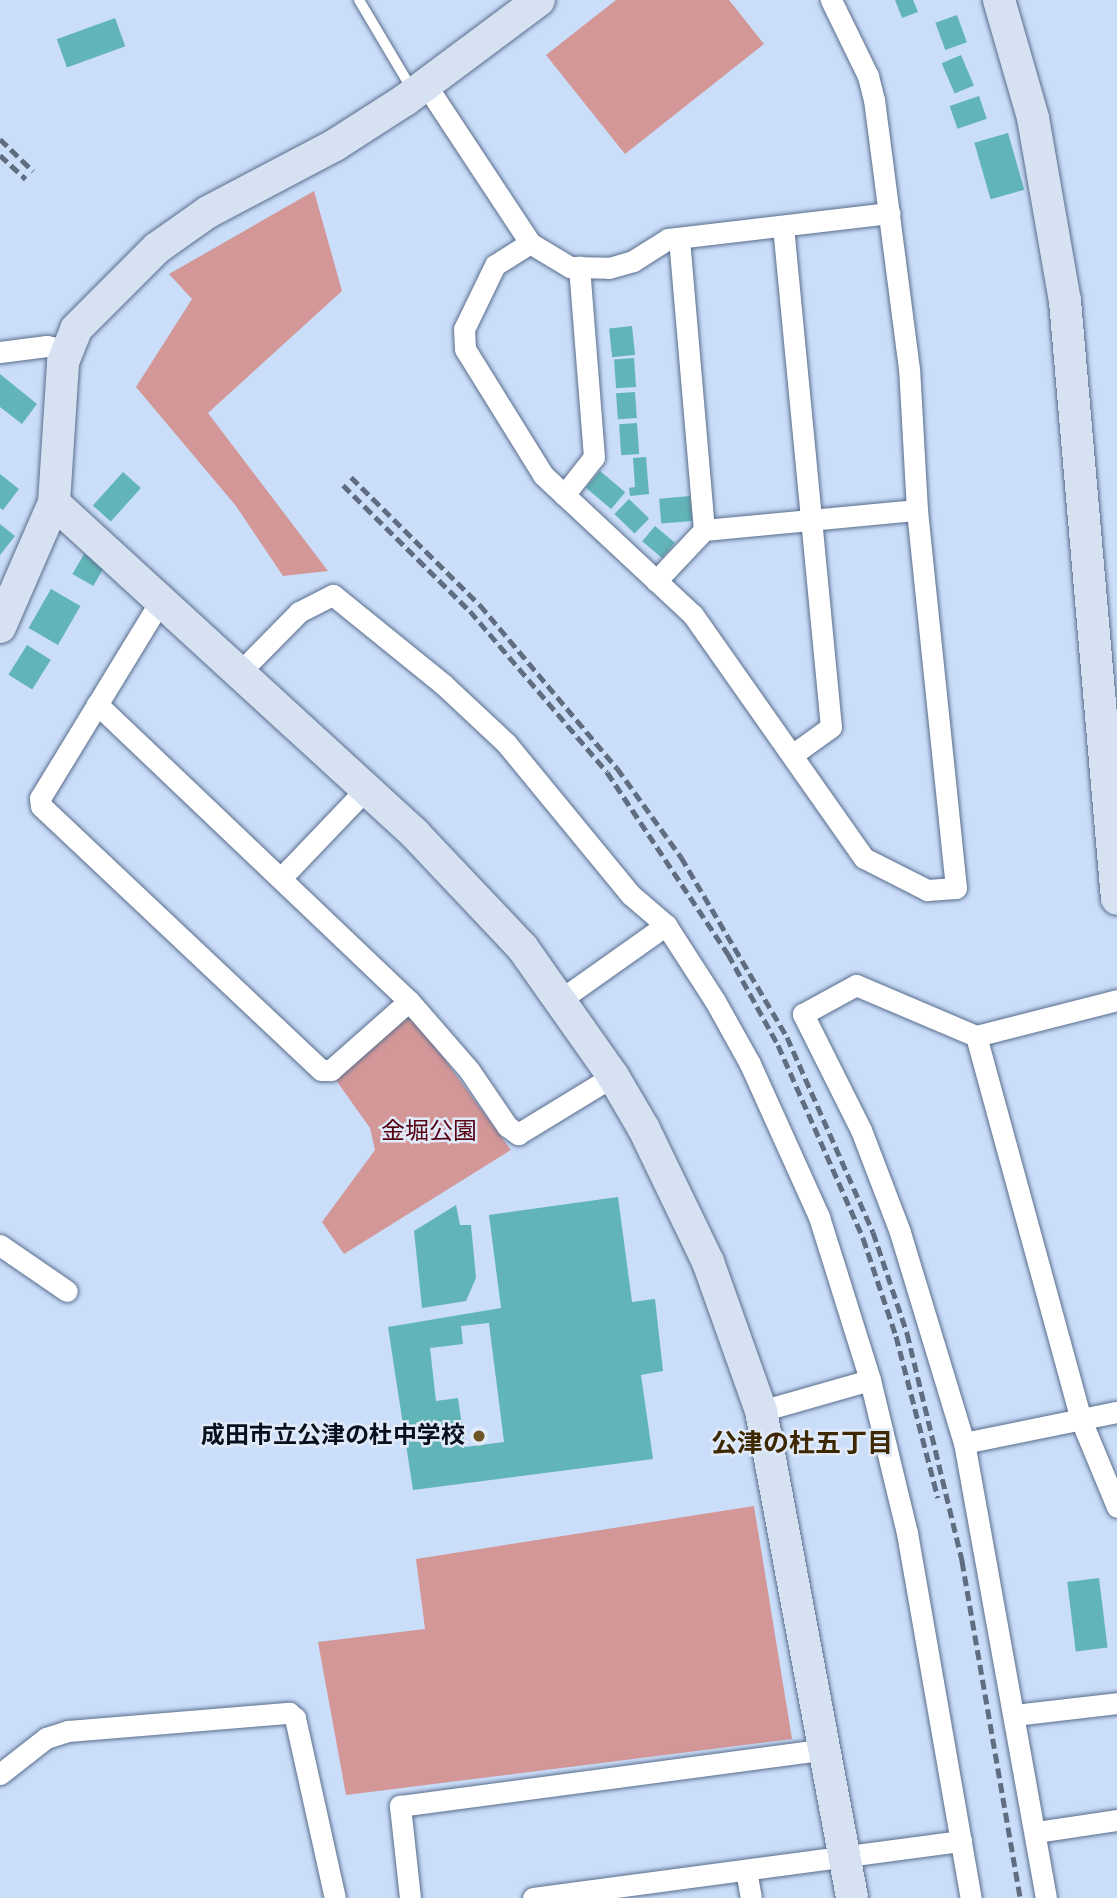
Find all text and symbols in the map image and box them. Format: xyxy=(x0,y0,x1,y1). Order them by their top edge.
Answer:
park label: 金堀公園 xyxy=(381,1118,477,1146)
place label: 成田市立公津の杜中学校 xyxy=(201,1422,465,1450)
marker: 成田市立公津の杜中学校 xyxy=(471,1428,487,1444)
district label: 公津の杜五丁目 xyxy=(711,1428,893,1460)

